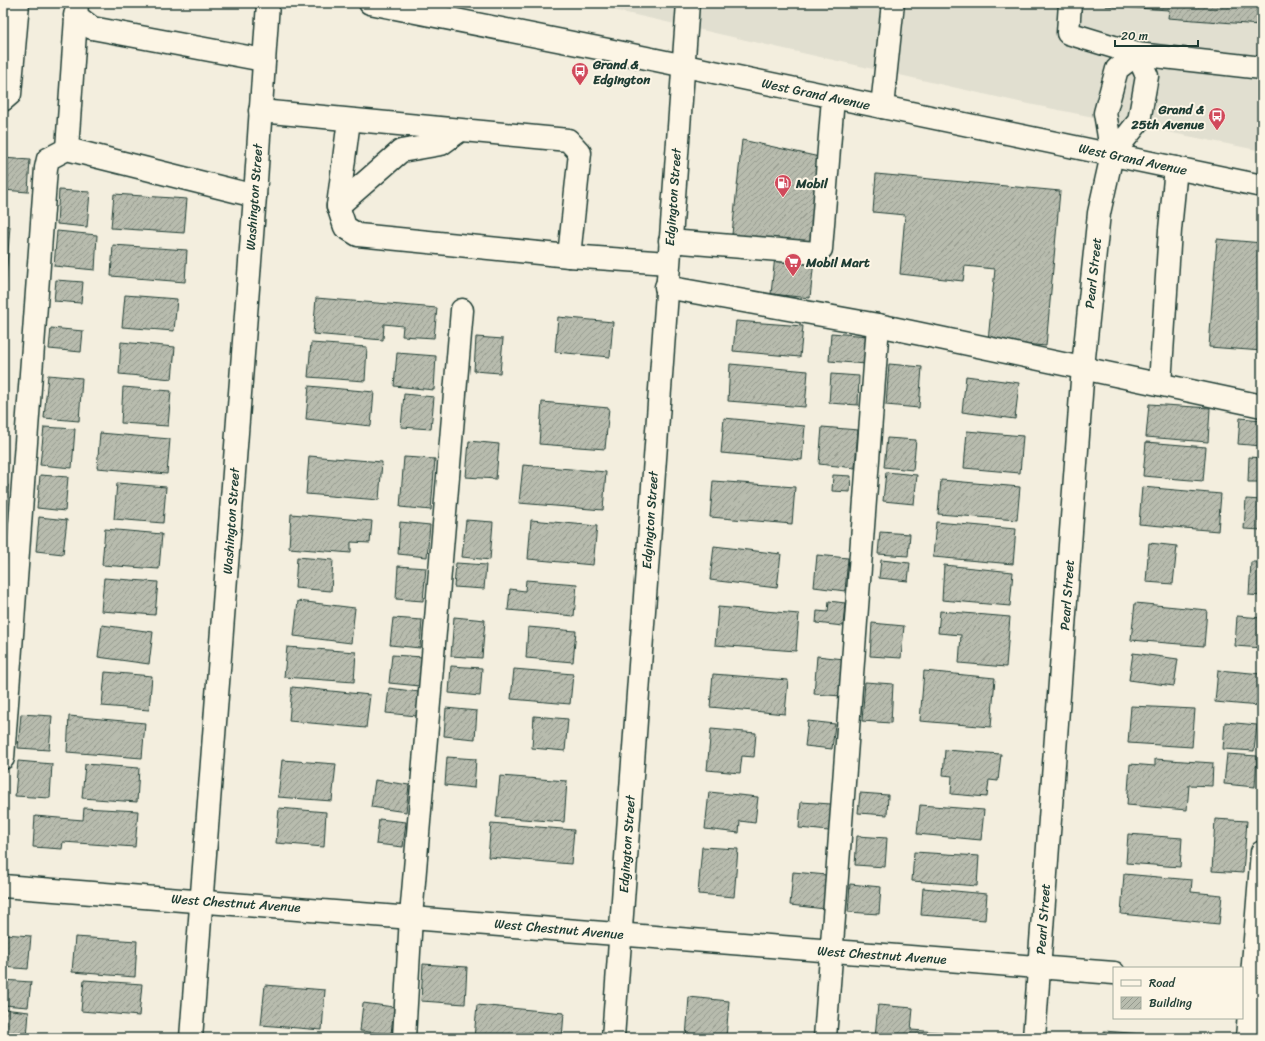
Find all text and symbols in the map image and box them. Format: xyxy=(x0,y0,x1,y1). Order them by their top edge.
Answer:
scale bar xyxy=(1115,22,1198,48)
text: 20 m xyxy=(1121,25,1148,47)
place label: Grand & Edgington xyxy=(592,53,651,91)
bus stop icon: Grand & Edgington xyxy=(570,61,590,86)
street label: West Grand Avenue xyxy=(760,71,873,117)
place label: Grand & 25th Avenue xyxy=(1130,98,1205,136)
bus stop icon: Grand & 25th Avenue xyxy=(1207,106,1227,131)
street label: West Grand Avenue xyxy=(1077,136,1190,182)
street label: Washington Street xyxy=(239,142,269,251)
street label: Edgington Street xyxy=(658,147,688,247)
place label: Mobil xyxy=(795,172,829,195)
fuel station icon: Mobil xyxy=(773,173,793,198)
street label: Pearl Street xyxy=(1078,236,1108,310)
place label: Mobil Mart xyxy=(805,251,870,274)
supermarket icon: Mobil Mart xyxy=(783,252,803,277)
street label: Washington Street xyxy=(216,466,246,575)
street label: Edgington Street xyxy=(635,470,665,570)
street label: Pearl Street xyxy=(1053,558,1081,631)
street label: Edgington Street xyxy=(612,794,642,894)
street label: Pearl Street xyxy=(1029,882,1057,955)
street label: West Chestnut Avenue xyxy=(171,887,301,919)
street label: West Chestnut Avenue xyxy=(493,912,625,946)
street label: West Chestnut Avenue xyxy=(817,939,947,971)
legend xyxy=(1113,967,1243,1019)
text: Road xyxy=(1149,972,1176,994)
text: Building xyxy=(1149,992,1192,1014)

